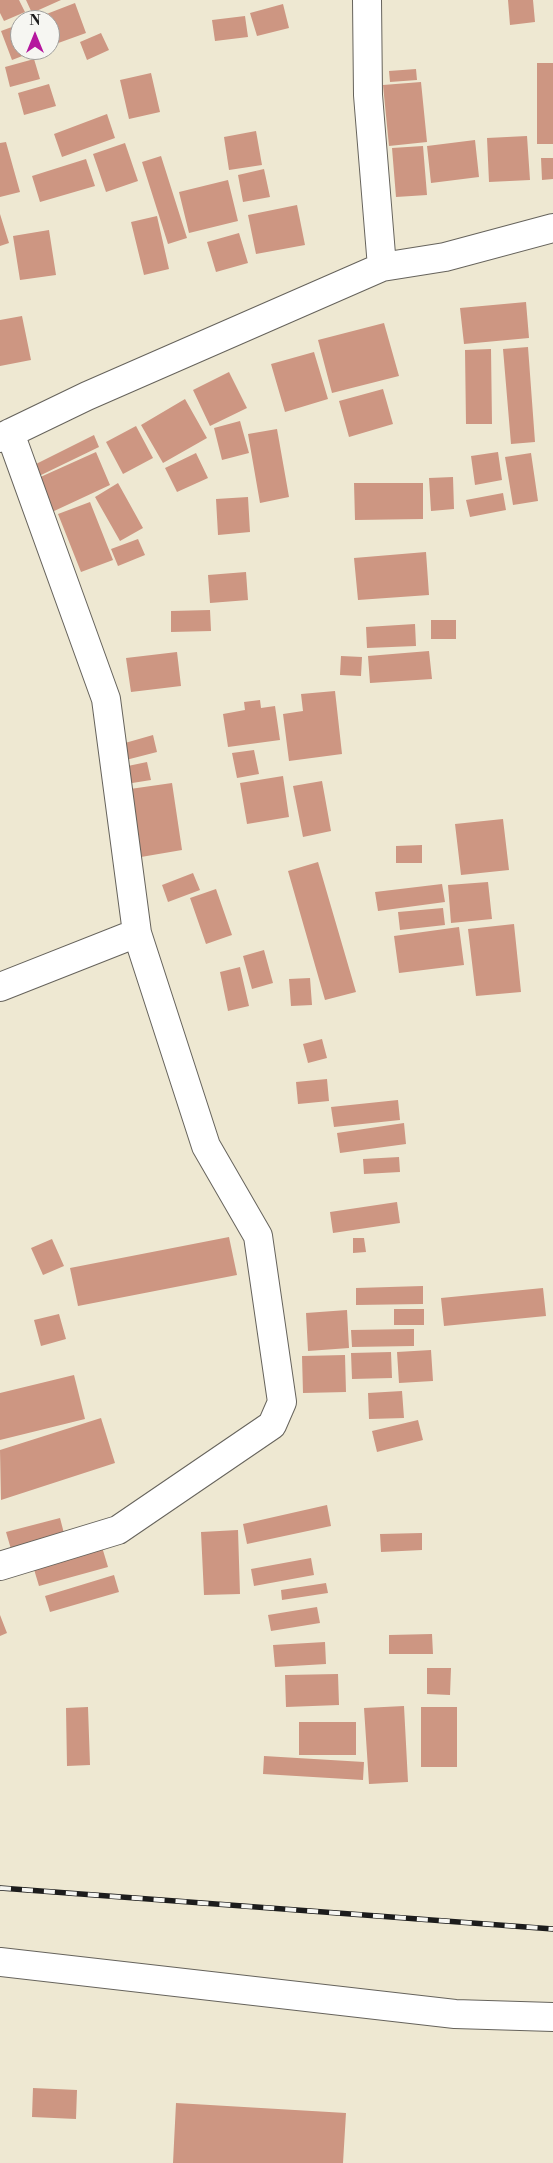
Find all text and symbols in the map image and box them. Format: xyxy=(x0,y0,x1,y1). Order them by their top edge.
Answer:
north arrow xyxy=(10,10,60,60)
text: N xyxy=(29,12,41,30)

